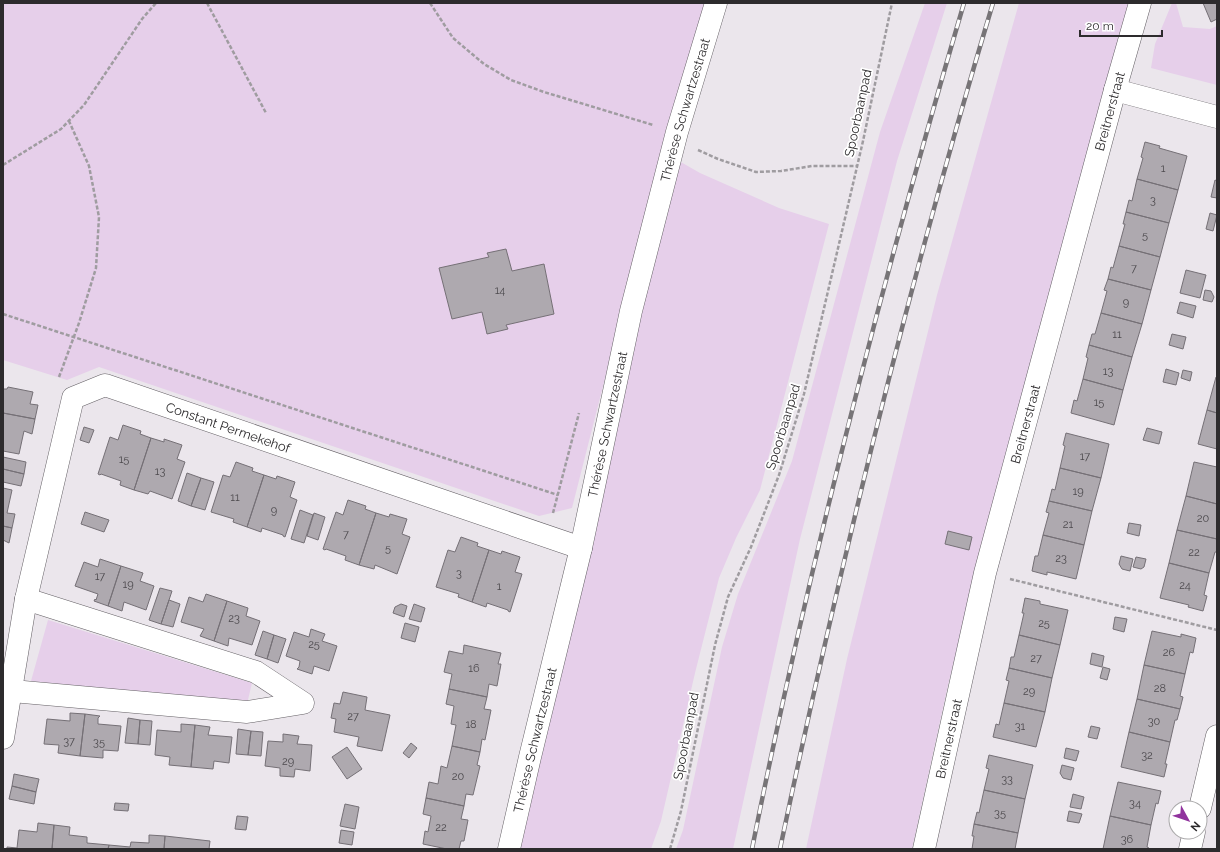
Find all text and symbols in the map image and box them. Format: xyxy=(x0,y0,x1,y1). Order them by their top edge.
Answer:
scale bar xyxy=(1080,12,1162,38)
text: 20 m xyxy=(1086,19,1114,33)
street label: Thérèse Schwartzestraat xyxy=(657,35,713,183)
street label: Spoorbaanpad xyxy=(841,68,875,158)
street label: Breitnerstraat xyxy=(1092,69,1128,152)
house number: 1 xyxy=(1161,162,1166,175)
house number: 3 xyxy=(1150,194,1156,207)
house number: 5 xyxy=(1142,229,1148,242)
house number: 7 xyxy=(1131,262,1137,275)
house number: 14 xyxy=(495,284,505,297)
house number: 9 xyxy=(1123,296,1129,309)
house number: 11 xyxy=(1112,328,1122,341)
street label: Thérèse Schwartzestraat xyxy=(584,349,630,499)
house number: 13 xyxy=(1103,365,1113,378)
street label: Spoorbaanpad xyxy=(763,382,803,472)
street label: Breitnerstraat xyxy=(1007,382,1043,465)
house number: 15 xyxy=(1094,396,1104,409)
street label: Constant Permekehof xyxy=(164,399,293,456)
house number: 17 xyxy=(1080,450,1090,463)
house number: 15 xyxy=(119,453,129,466)
house number: 13 xyxy=(155,465,165,478)
house number: 19 xyxy=(1072,485,1084,498)
house number: 11 xyxy=(230,491,240,504)
house number: 9 xyxy=(271,504,277,517)
house number: 20 xyxy=(1197,512,1209,525)
house number: 21 xyxy=(1063,518,1074,531)
house number: 7 xyxy=(343,528,349,541)
house number: 5 xyxy=(385,542,391,555)
house number: 22 xyxy=(1188,546,1200,559)
house number: 23 xyxy=(1055,552,1067,565)
house number: 3 xyxy=(456,567,462,580)
house number: 17 xyxy=(95,570,105,583)
house number: 19 xyxy=(122,578,134,591)
house number: 24 xyxy=(1179,579,1191,592)
house number: 1 xyxy=(497,580,502,593)
house number: 23 xyxy=(228,612,240,625)
house number: 25 xyxy=(1038,617,1050,630)
house number: 25 xyxy=(308,638,320,651)
house number: 26 xyxy=(1163,646,1176,659)
house number: 27 xyxy=(1030,652,1042,665)
house number: 16 xyxy=(468,662,480,675)
street label: Thérèse Schwartzestraat xyxy=(510,665,559,814)
house number: 28 xyxy=(1154,682,1166,695)
house number: 29 xyxy=(1023,685,1035,698)
street label: Spoorbaanpad xyxy=(670,691,702,781)
street label: Breitnerstraat xyxy=(932,697,965,780)
house number: 27 xyxy=(347,710,359,723)
house number: 30 xyxy=(1148,715,1161,728)
house number: 18 xyxy=(465,718,477,731)
house number: 31 xyxy=(1015,720,1026,733)
house number: 37 xyxy=(63,735,75,748)
house number: 35 xyxy=(93,736,105,749)
house number: 32 xyxy=(1141,749,1153,762)
house number: 29 xyxy=(282,755,294,768)
house number: 20 xyxy=(452,770,464,783)
house number: 33 xyxy=(1001,773,1013,786)
house number: 34 xyxy=(1129,797,1141,810)
north arrow xyxy=(1168,800,1208,840)
house number: 35 xyxy=(994,807,1006,820)
text: N xyxy=(1188,819,1203,834)
house number: 22 xyxy=(435,821,447,834)
house number: 36 xyxy=(1121,833,1134,846)

